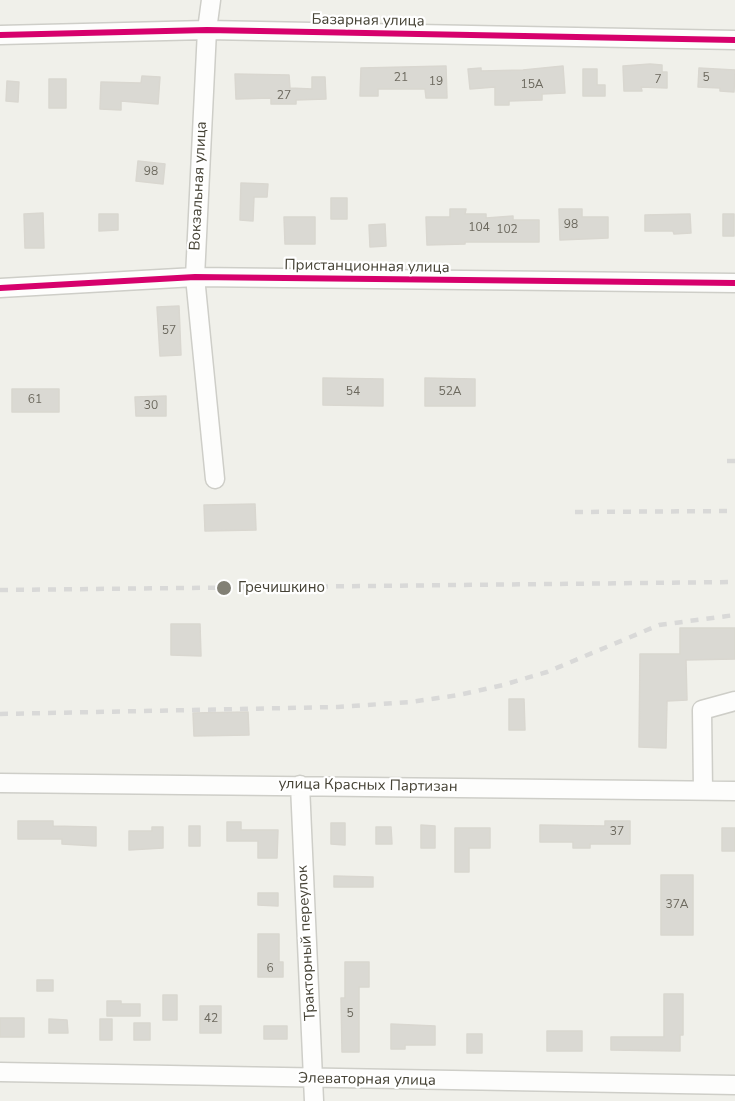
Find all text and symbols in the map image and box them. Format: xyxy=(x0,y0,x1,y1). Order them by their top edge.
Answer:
street label: Базарная улица xyxy=(311,11,425,31)
house number: 21 xyxy=(394,71,408,85)
house number: 5 xyxy=(702,71,710,85)
house number: 7 xyxy=(654,73,662,87)
house number: 19 xyxy=(429,75,443,89)
house number: 15А xyxy=(520,78,544,92)
house number: 27 xyxy=(277,89,291,103)
street label: Вокзальная улица xyxy=(187,121,211,251)
house number: 98 xyxy=(144,165,158,179)
house number: 98 xyxy=(564,218,578,232)
house number: 104 xyxy=(468,221,490,235)
house number: 102 xyxy=(496,223,518,237)
street label: Пристанционная улица xyxy=(284,257,450,277)
house number: 57 xyxy=(162,324,176,338)
house number: 54 xyxy=(346,385,360,399)
house number: 52А xyxy=(438,385,462,399)
house number: 61 xyxy=(28,393,42,407)
house number: 30 xyxy=(144,399,158,413)
marker: Гречишкино xyxy=(215,579,233,597)
place label: Гречишкино xyxy=(238,579,325,597)
street label: улица Красных Партизан xyxy=(278,775,458,797)
house number: 37 xyxy=(610,825,624,839)
street label: Тракторный переулок xyxy=(294,865,320,1021)
house number: 37А xyxy=(665,898,689,912)
house number: 6 xyxy=(266,962,274,976)
house number: 5 xyxy=(346,1007,354,1021)
house number: 42 xyxy=(204,1012,218,1026)
street label: Элеваторная улица xyxy=(298,1070,436,1090)

